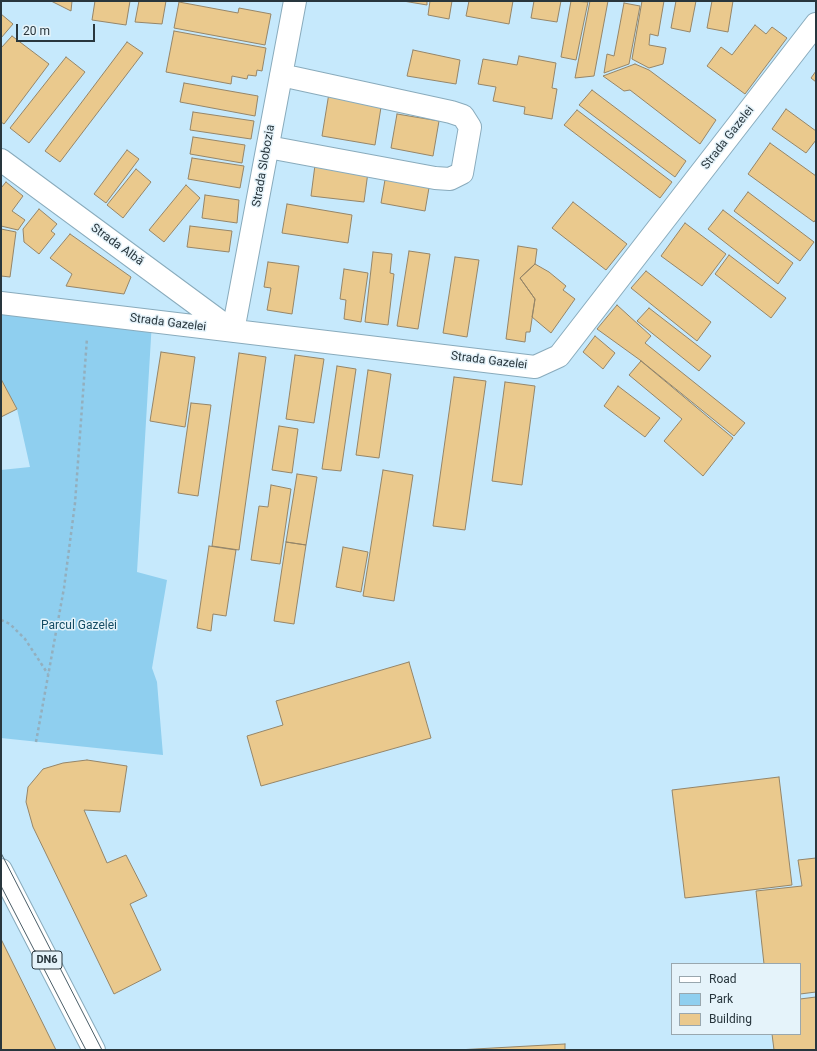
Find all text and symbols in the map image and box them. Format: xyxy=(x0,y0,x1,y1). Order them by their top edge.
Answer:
scale bar xyxy=(18,16,97,42)
text: 20 m xyxy=(23,24,50,38)
street label: Strada Gazelei xyxy=(699,103,757,173)
street label: Strada Slobozia xyxy=(250,124,278,208)
street label: Strada Albă xyxy=(88,221,146,269)
street label: Strada Gazelei xyxy=(129,311,207,335)
street label: Strada Gazelei xyxy=(450,349,528,373)
park label: Parcul Gazelei xyxy=(41,619,117,633)
road number: DN6 xyxy=(32,951,62,969)
legend xyxy=(671,963,801,1035)
text: Road xyxy=(709,972,737,986)
text: Park xyxy=(709,992,733,1006)
text: Building xyxy=(709,1012,752,1026)

